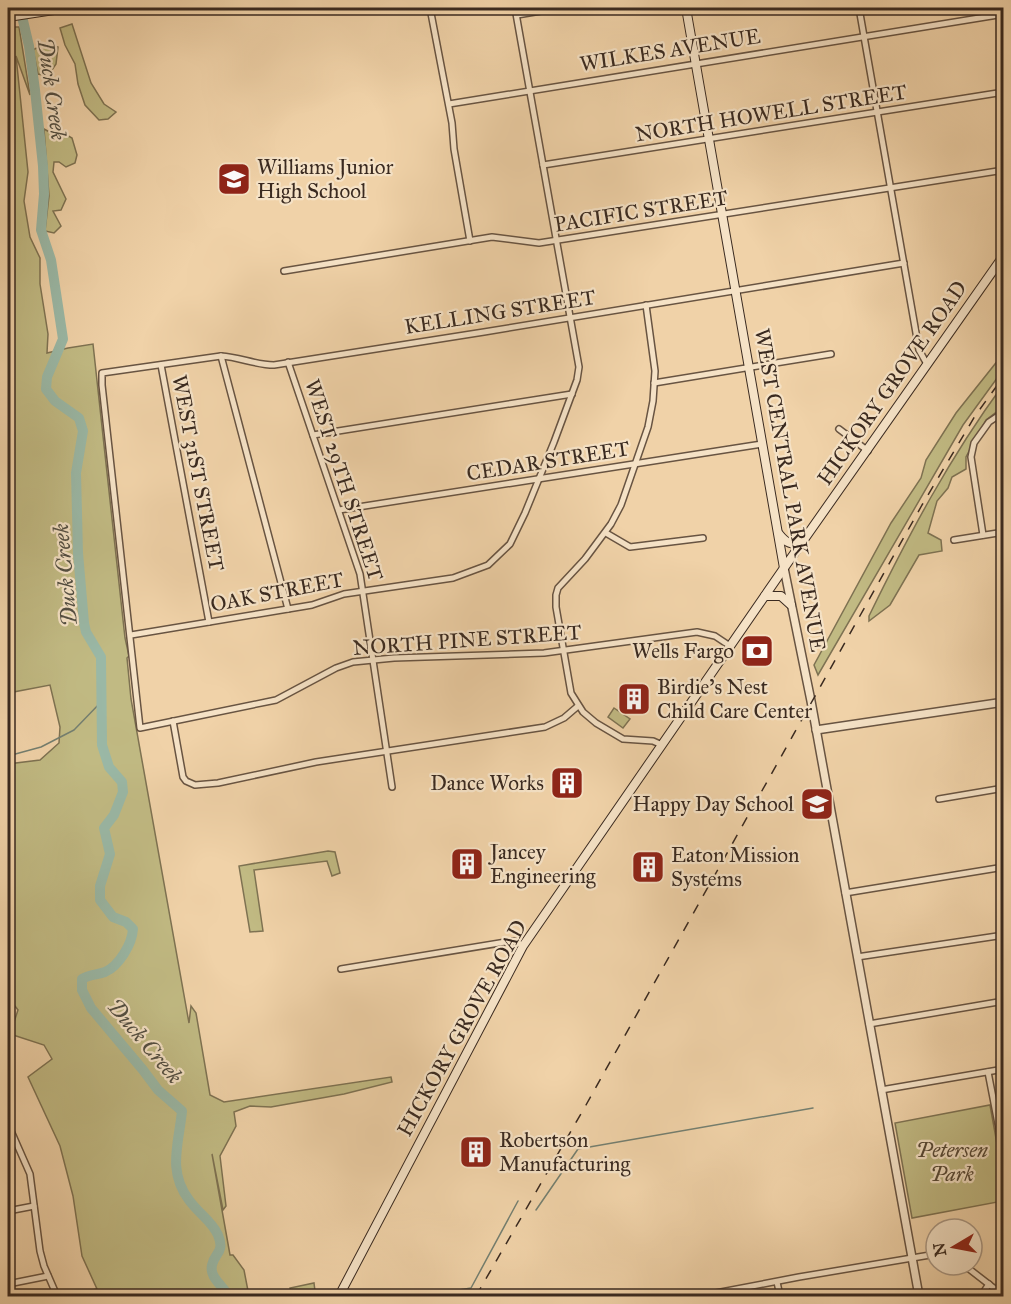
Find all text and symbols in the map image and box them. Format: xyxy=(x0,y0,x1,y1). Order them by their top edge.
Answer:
street label: WILKES AVENUE xyxy=(578,23,762,77)
water label: Duck Creek xyxy=(31,36,73,142)
street label: NORTH HOWELL STREET xyxy=(633,79,909,147)
place label: Williams Junior High School xyxy=(257,154,393,204)
school or university icon: Williams Junior High School xyxy=(216,161,252,197)
street label: PACIFIC STREET xyxy=(552,184,730,238)
street label: HICKORY GROVE ROAD xyxy=(812,276,972,490)
street label: KELLING STREET xyxy=(403,284,597,340)
street label: WEST CENTRAL PARK AVENUE xyxy=(749,326,831,654)
street label: WEST 31ST STREET xyxy=(166,373,230,573)
street label: WEST 29TH STREET xyxy=(299,376,389,584)
street label: CEDAR STREET xyxy=(465,435,631,487)
water label: Duck Creek xyxy=(47,522,83,627)
street label: OAK STREET xyxy=(208,566,346,618)
street label: NORTH PINE STREET xyxy=(352,619,582,661)
bank icon: Wells Fargo xyxy=(739,633,775,669)
place label: Wells Fargo xyxy=(632,638,734,664)
place label: Birdie's Nest Child Care Center xyxy=(657,674,812,724)
building icon: Birdie's Nest Child Care Center xyxy=(616,681,652,717)
building icon: Dance Works xyxy=(549,765,585,801)
place label: Dance Works xyxy=(430,770,544,796)
school or university icon: Happy Day School xyxy=(799,786,835,822)
place label: Happy Day School xyxy=(633,791,794,817)
place label: Jancey Engineering xyxy=(488,839,596,889)
place label: Eaton Mission Systems xyxy=(671,842,799,892)
building icon: Jancey Engineering xyxy=(449,846,485,882)
building icon: Eaton Mission Systems xyxy=(630,849,666,885)
street label: HICKORY GROVE ROAD xyxy=(392,915,532,1141)
water label: Duck Creek xyxy=(102,993,189,1089)
place label: Robertson Manufacturing xyxy=(499,1127,630,1177)
building icon: Robertson Manufacturing xyxy=(458,1134,494,1170)
park label: Petersen Park xyxy=(916,1137,988,1187)
north arrow xyxy=(924,1217,984,1277)
text: N xyxy=(929,1241,950,1258)

